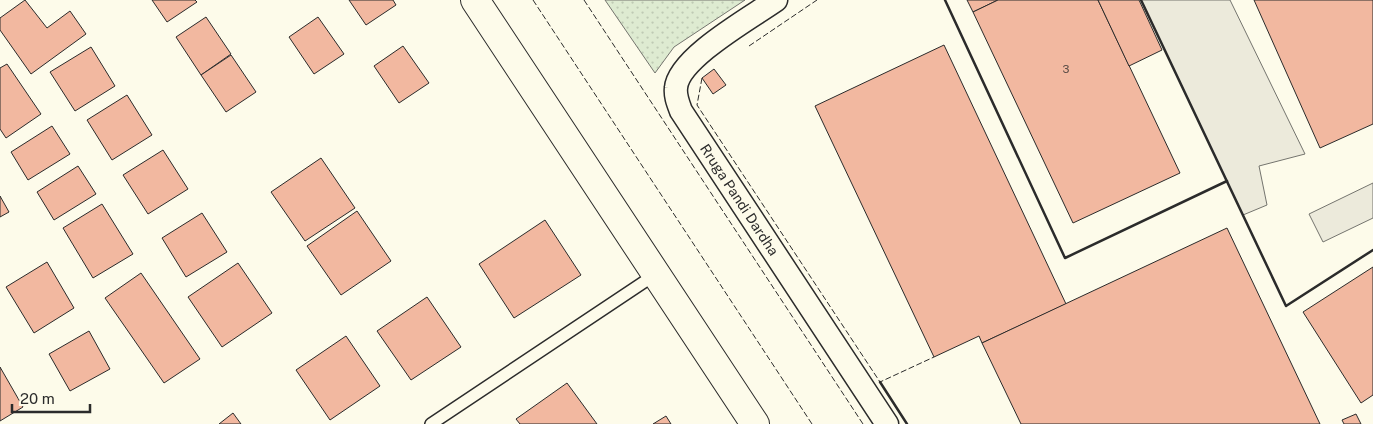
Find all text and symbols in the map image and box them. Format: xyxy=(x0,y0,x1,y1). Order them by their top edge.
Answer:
house number: 3 xyxy=(1063,63,1070,75)
street label: Rruga Pandi Dardha xyxy=(697,141,782,258)
scale bar xyxy=(12,382,90,414)
text: 20 m xyxy=(20,390,55,407)

